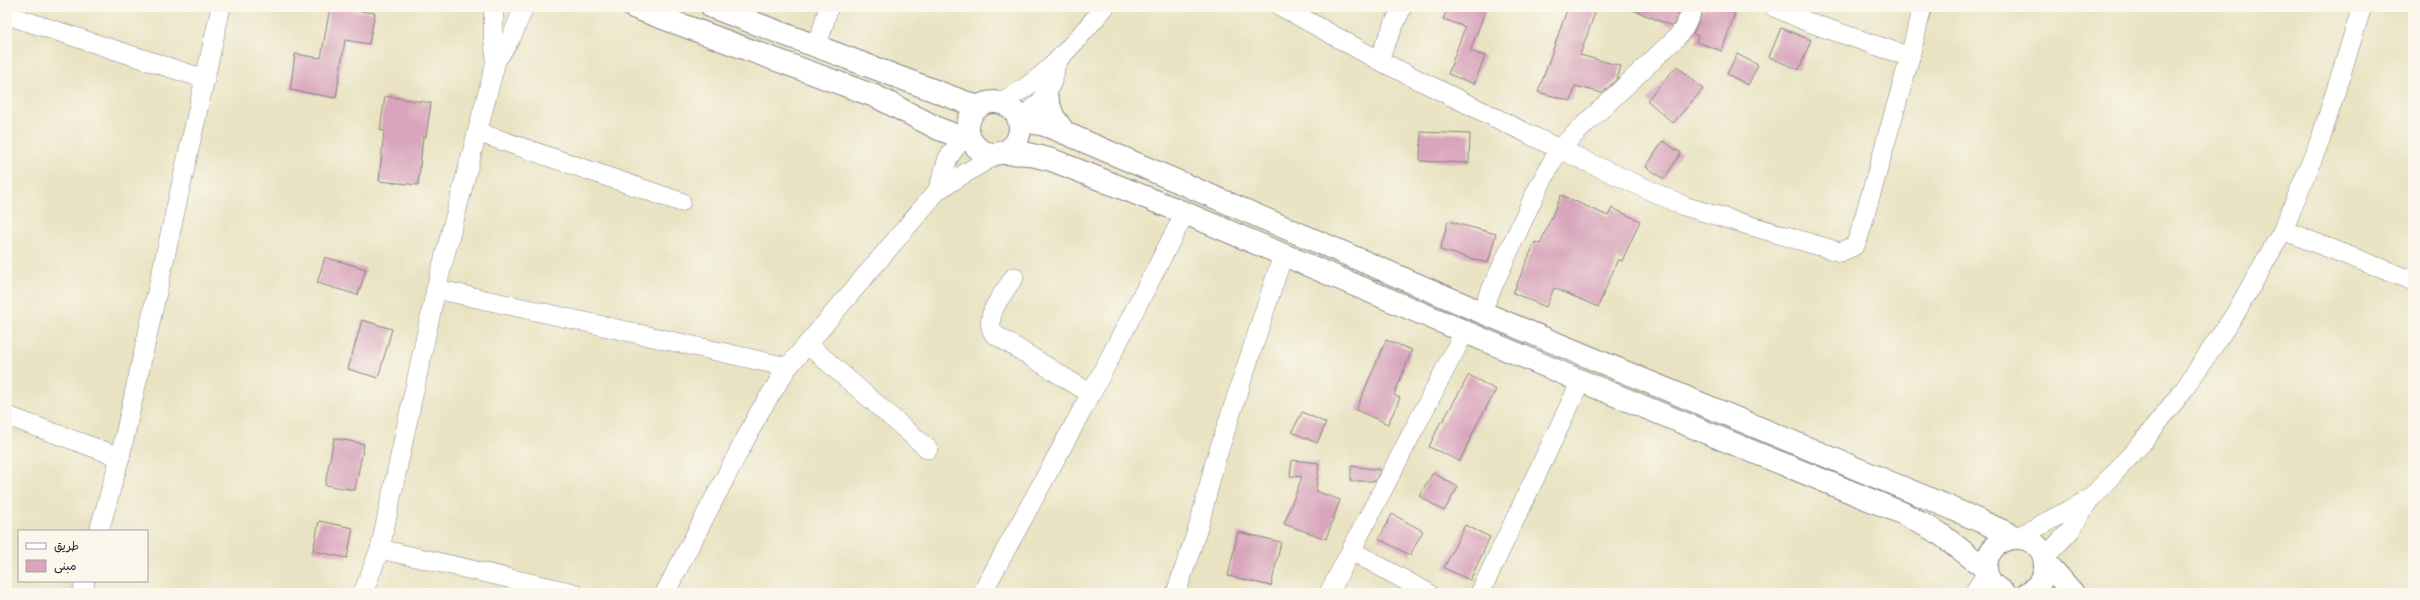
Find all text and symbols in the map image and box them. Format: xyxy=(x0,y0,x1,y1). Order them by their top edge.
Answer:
legend xyxy=(18,530,148,582)
text: طريق xyxy=(54,538,79,554)
text: مبنى xyxy=(54,558,77,574)

